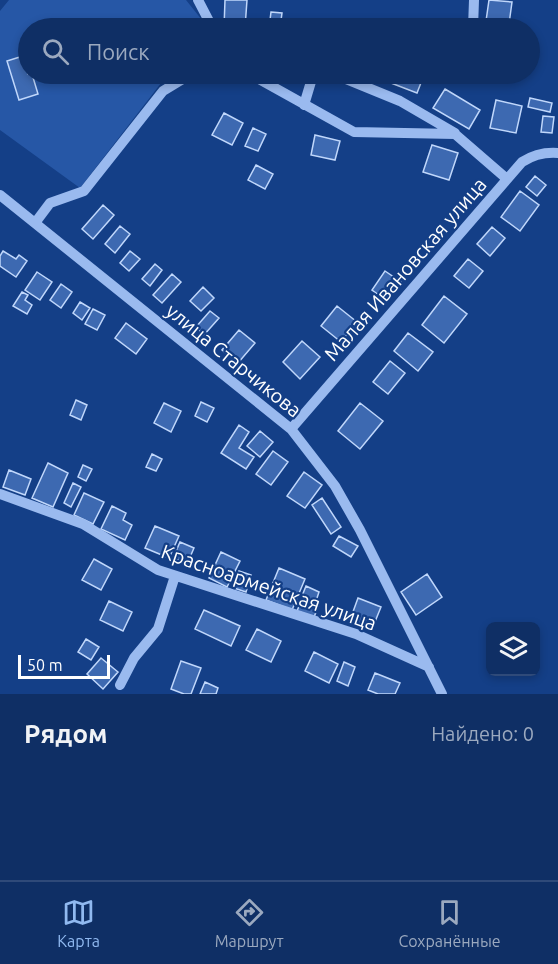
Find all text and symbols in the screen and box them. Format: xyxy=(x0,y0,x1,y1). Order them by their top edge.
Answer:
search box xyxy=(18,18,540,84)
icon: search xyxy=(39,35,72,68)
text: Поиск xyxy=(87,39,150,64)
street label: Малая Ивановская улица xyxy=(319,173,491,365)
street label: улица Старчикова xyxy=(162,298,306,422)
street label: Красноармейская улица xyxy=(158,539,380,635)
map controls xyxy=(486,622,540,676)
button: layers xyxy=(486,622,540,676)
scale bar xyxy=(18,652,110,680)
text: 50 m xyxy=(27,656,63,674)
text: Рядом xyxy=(24,719,108,748)
text: Найдено: 0 xyxy=(431,722,534,745)
tab: Карта xyxy=(57,896,100,950)
tab: Маршрут xyxy=(215,896,284,950)
tab: Сохранённые xyxy=(398,896,501,950)

